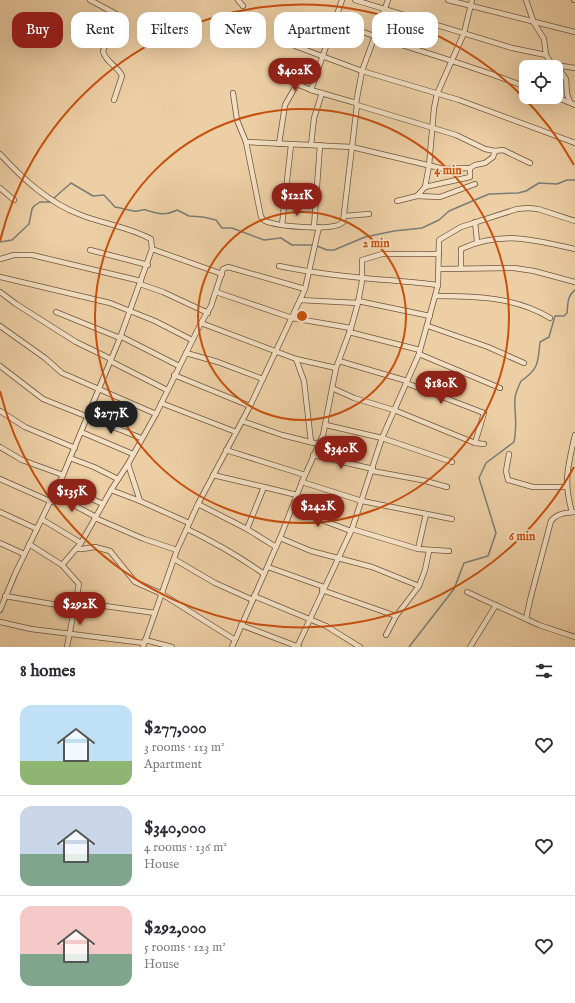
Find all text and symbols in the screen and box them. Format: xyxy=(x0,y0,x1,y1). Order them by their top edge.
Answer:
chip: Buy xyxy=(12,12,63,48)
chip: Rent xyxy=(71,12,129,48)
chip: Filters xyxy=(137,12,202,48)
chip: New xyxy=(210,12,266,48)
chip: Apartment xyxy=(274,12,364,48)
chip: House xyxy=(372,12,438,48)
pin: $402K xyxy=(267,58,323,92)
map controls xyxy=(519,60,563,104)
button: locate xyxy=(519,60,563,104)
text: $402K xyxy=(277,62,313,79)
text: 4 min xyxy=(434,163,462,178)
pin: $121K xyxy=(269,183,325,217)
text: $121K xyxy=(281,187,313,204)
text: 2 min xyxy=(362,236,390,251)
centre of rings xyxy=(295,309,309,323)
pin: $180K xyxy=(413,371,469,405)
text: $180K xyxy=(425,375,457,392)
pin: $277K xyxy=(83,401,139,435)
text: $277K xyxy=(94,405,128,422)
pin: $340K xyxy=(313,436,369,470)
text: $340K xyxy=(324,440,358,457)
pin: $135K xyxy=(44,479,100,513)
text: $135K xyxy=(56,483,88,500)
pin: $242K xyxy=(290,494,346,528)
text: $242K xyxy=(300,498,336,515)
text: 6 min xyxy=(509,529,536,544)
pin: $292K xyxy=(52,592,108,626)
text: $292K xyxy=(63,596,97,613)
icon: filters xyxy=(533,660,555,682)
text: 8 homes xyxy=(20,661,75,682)
text: $277,000 xyxy=(144,718,207,739)
icon: home xyxy=(52,721,100,769)
icon: heart xyxy=(533,734,555,756)
text: 3 rooms · 113 m² xyxy=(144,739,225,756)
text: Apartment xyxy=(144,756,202,773)
text: $340,000 xyxy=(144,818,206,839)
icon: home xyxy=(52,822,100,870)
icon: heart xyxy=(533,835,555,857)
text: 4 rooms · 136 m² xyxy=(144,839,227,856)
text: House xyxy=(144,856,179,873)
text: $292,000 xyxy=(144,918,206,939)
icon: home xyxy=(52,922,100,970)
icon: heart xyxy=(533,935,555,957)
text: 5 rooms · 123 m² xyxy=(144,939,226,956)
text: House xyxy=(144,956,179,973)

